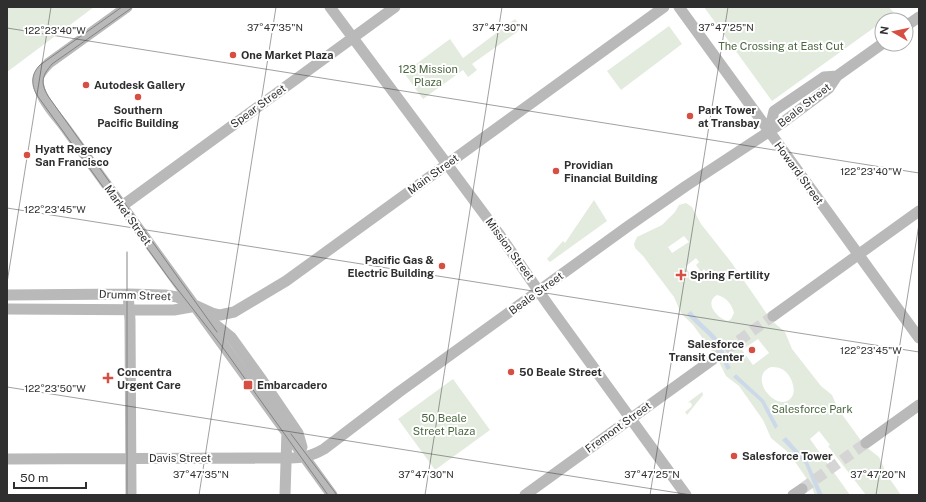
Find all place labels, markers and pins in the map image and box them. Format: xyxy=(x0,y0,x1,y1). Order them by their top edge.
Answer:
place label: One Market Plaza xyxy=(241,49,333,61)
marker: One Market Plaza xyxy=(228,50,238,60)
place label: Autodesk Gallery xyxy=(94,79,186,91)
marker: Autodesk Gallery xyxy=(81,80,91,90)
marker: Southern Pacific Building xyxy=(133,92,143,102)
place label: Southern Pacific Building xyxy=(97,104,179,129)
place label: Park Tower at Transbay xyxy=(698,104,760,129)
marker: Park Tower at Transbay xyxy=(685,111,695,121)
place label: Hyatt Regency San Francisco xyxy=(35,143,113,168)
marker: Hyatt Regency San Francisco xyxy=(22,150,32,160)
place label: Providian Financial Building xyxy=(564,159,658,184)
marker: Providian Financial Building xyxy=(551,166,561,176)
place label: Pacific Gas & Electric Building xyxy=(348,254,434,279)
marker: Pacific Gas & Electric Building xyxy=(437,261,447,271)
marker: Spring Fertility xyxy=(675,269,687,281)
place label: Spring Fertility xyxy=(690,269,771,281)
place label: Salesforce Transit Center xyxy=(669,338,744,363)
marker: Salesforce Transit Center xyxy=(747,345,757,355)
place label: Concentra Urgent Care xyxy=(117,366,181,391)
place label: 50 Beale Street xyxy=(519,366,602,378)
marker: 50 Beale Street xyxy=(506,367,516,377)
marker: Concentra Urgent Care xyxy=(102,372,114,384)
marker: Embarcadero xyxy=(242,379,254,391)
place label: Embarcadero xyxy=(257,379,327,391)
place label: Salesforce Tower xyxy=(742,450,833,462)
marker: Salesforce Tower xyxy=(729,451,739,461)

